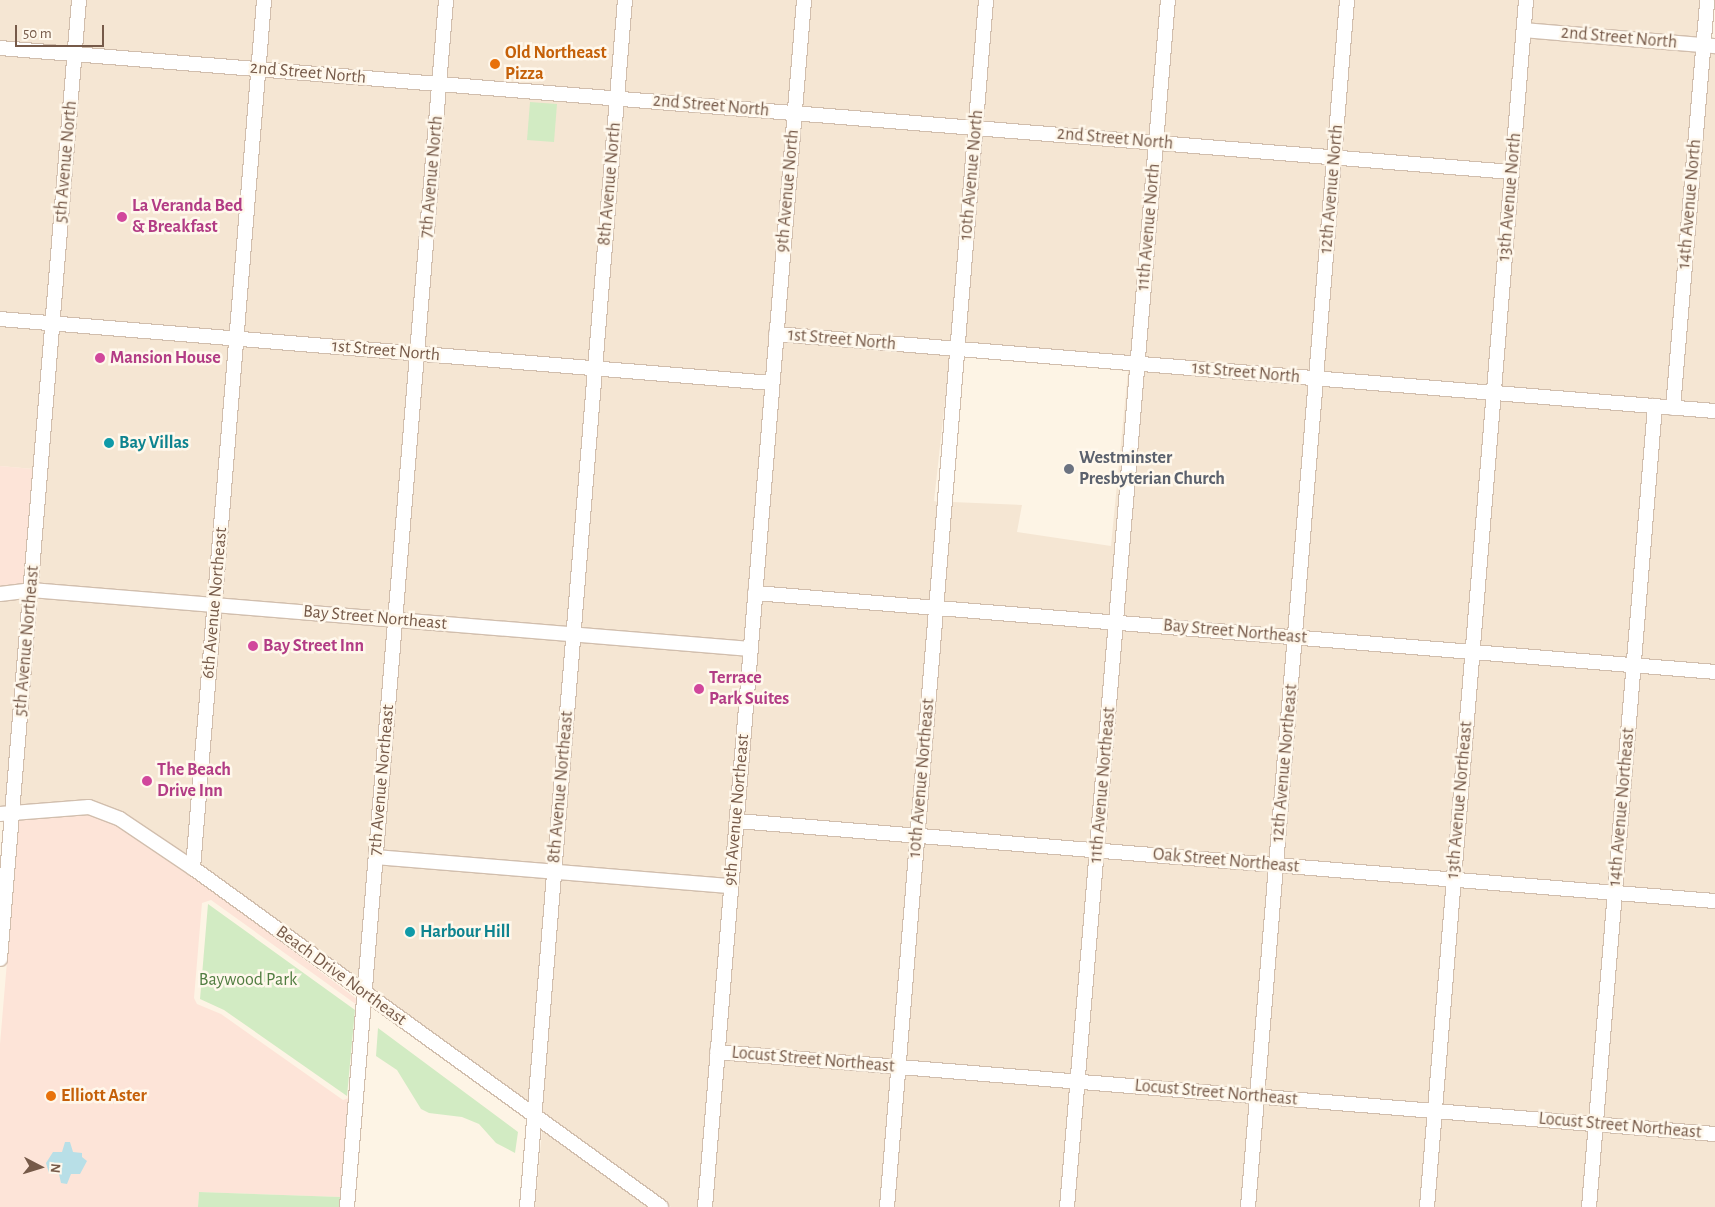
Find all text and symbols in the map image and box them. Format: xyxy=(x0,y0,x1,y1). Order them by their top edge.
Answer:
scale bar xyxy=(18,15,106,47)
street label: 2nd Street North xyxy=(1560,22,1678,54)
text: 50 m xyxy=(23,26,52,41)
place label: Old Northeast Pizza xyxy=(505,43,607,86)
street label: 2nd Street North xyxy=(249,57,367,89)
marker: Old Northeast Pizza xyxy=(489,58,501,70)
street label: 2nd Street North xyxy=(652,90,770,122)
street label: 5th Avenue North xyxy=(50,100,82,224)
street label: 10th Avenue North xyxy=(956,109,988,241)
street label: 7th Avenue North xyxy=(416,115,448,239)
street label: 8th Avenue North xyxy=(594,122,626,246)
street label: 2nd Street North xyxy=(1056,123,1174,155)
street label: 12th Avenue North xyxy=(1316,124,1348,254)
street label: 9th Avenue North xyxy=(772,129,804,253)
street label: 13th Avenue North xyxy=(1494,132,1526,262)
street label: 14th Avenue North xyxy=(1674,138,1706,270)
street label: 11th Avenue North xyxy=(1133,163,1165,291)
place label: La Veranda Bed & Breakfast xyxy=(132,196,243,238)
marker: La Veranda Bed & Breakfast xyxy=(116,211,128,223)
street label: 1st Street North xyxy=(787,325,897,355)
street label: 1st Street North xyxy=(331,336,441,366)
place label: Mansion House xyxy=(110,347,221,369)
marker: Mansion House xyxy=(94,352,106,364)
street label: 1st Street North xyxy=(1191,358,1301,388)
place label: Bay Villas xyxy=(119,432,189,454)
marker: Bay Villas xyxy=(103,437,115,449)
place label: Westminster Presbyterian Church xyxy=(1079,448,1225,490)
marker: Westminster Presbyterian Church xyxy=(1063,463,1075,475)
street label: 6th Avenue Northeast xyxy=(198,526,232,680)
street label: 5th Avenue Northeast xyxy=(10,565,44,717)
street label: Bay Street Northeast xyxy=(302,601,448,635)
street label: Bay Street Northeast xyxy=(1162,615,1308,649)
place label: Bay Street Inn xyxy=(263,635,364,657)
marker: Bay Street Inn xyxy=(247,640,259,652)
place label: Terrace Park Suites xyxy=(709,668,789,711)
marker: Terrace Park Suites xyxy=(693,683,705,695)
street label: 12th Avenue Northeast xyxy=(1267,683,1303,843)
street label: 10th Avenue Northeast xyxy=(904,697,940,859)
street label: 7th Avenue Northeast xyxy=(365,704,399,856)
street label: 11th Avenue Northeast xyxy=(1085,706,1121,864)
street label: 8th Avenue Northeast xyxy=(544,710,578,864)
street label: 13th Avenue Northeast xyxy=(1442,721,1478,879)
street label: 14th Avenue Northeast xyxy=(1604,727,1640,887)
street label: 9th Avenue Northeast xyxy=(720,733,754,887)
place label: The Beach Drive Inn xyxy=(157,760,231,802)
marker: The Beach Drive Inn xyxy=(141,775,153,787)
street label: Oak Street Northeast xyxy=(1152,844,1300,878)
street label: Beach Drive Northeast xyxy=(271,921,411,1031)
place label: Harbour Hill xyxy=(420,921,510,943)
marker: Harbour Hill xyxy=(404,926,416,938)
park label: Baywood Park xyxy=(199,969,297,991)
street label: Locust Street Northeast xyxy=(731,1042,895,1078)
street label: Locust Street Northeast xyxy=(1134,1075,1298,1111)
place label: Elliott Aster xyxy=(61,1085,147,1107)
marker: Elliott Aster xyxy=(45,1090,57,1102)
street label: Locust Street Northeast xyxy=(1538,1108,1702,1144)
north arrow xyxy=(15,1142,65,1192)
text: N xyxy=(48,1163,62,1174)

